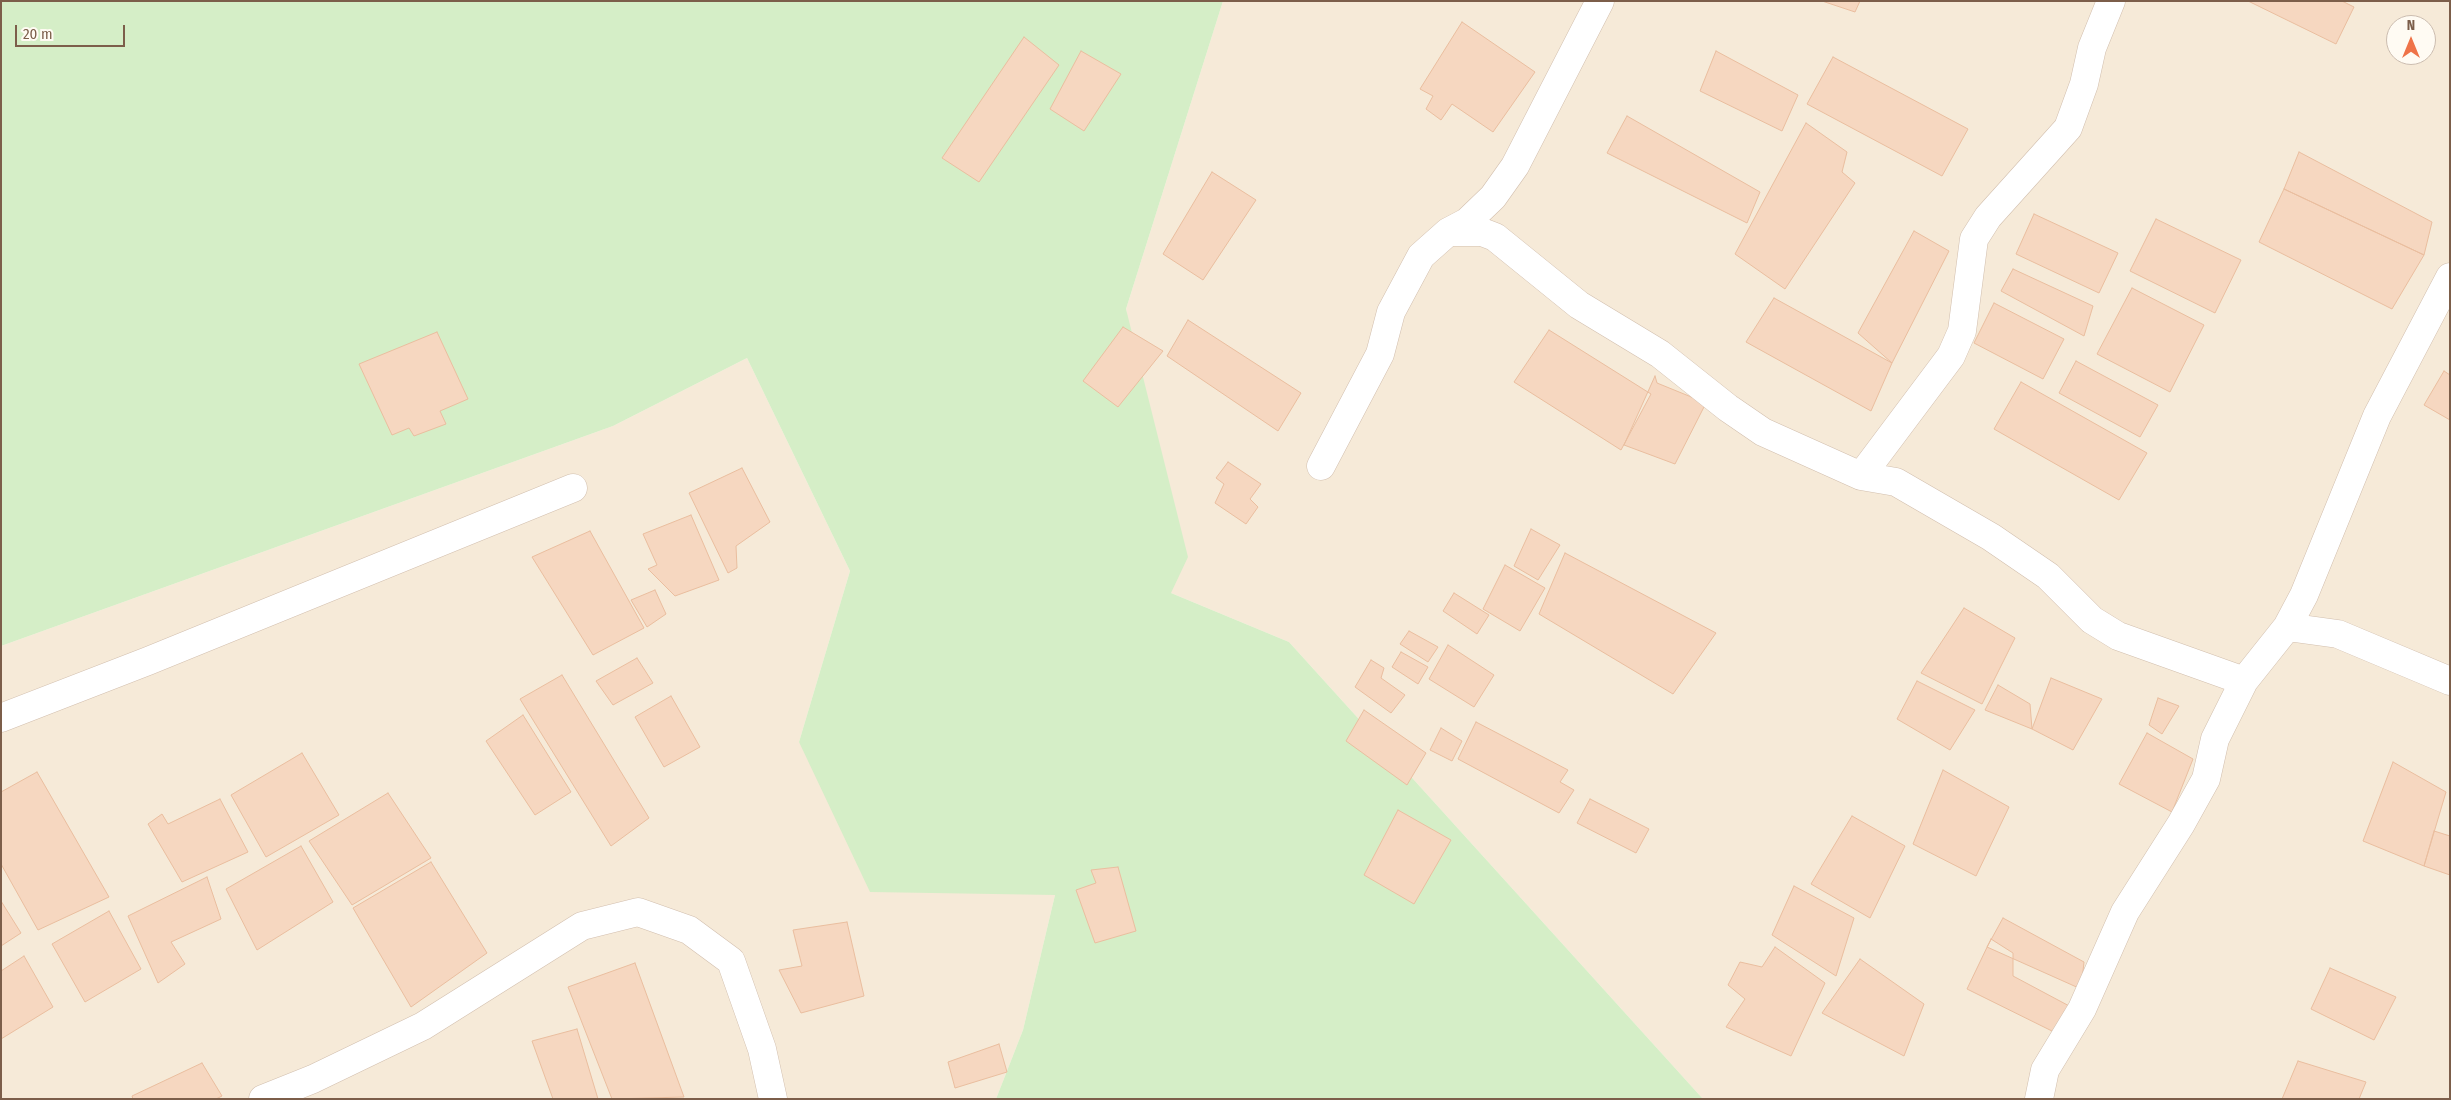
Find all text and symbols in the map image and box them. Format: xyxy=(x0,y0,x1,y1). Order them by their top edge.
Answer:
scale bar xyxy=(18,15,128,47)
north arrow xyxy=(2386,15,2436,65)
text: N xyxy=(2407,17,2415,34)
text: 20 m xyxy=(23,25,53,43)

